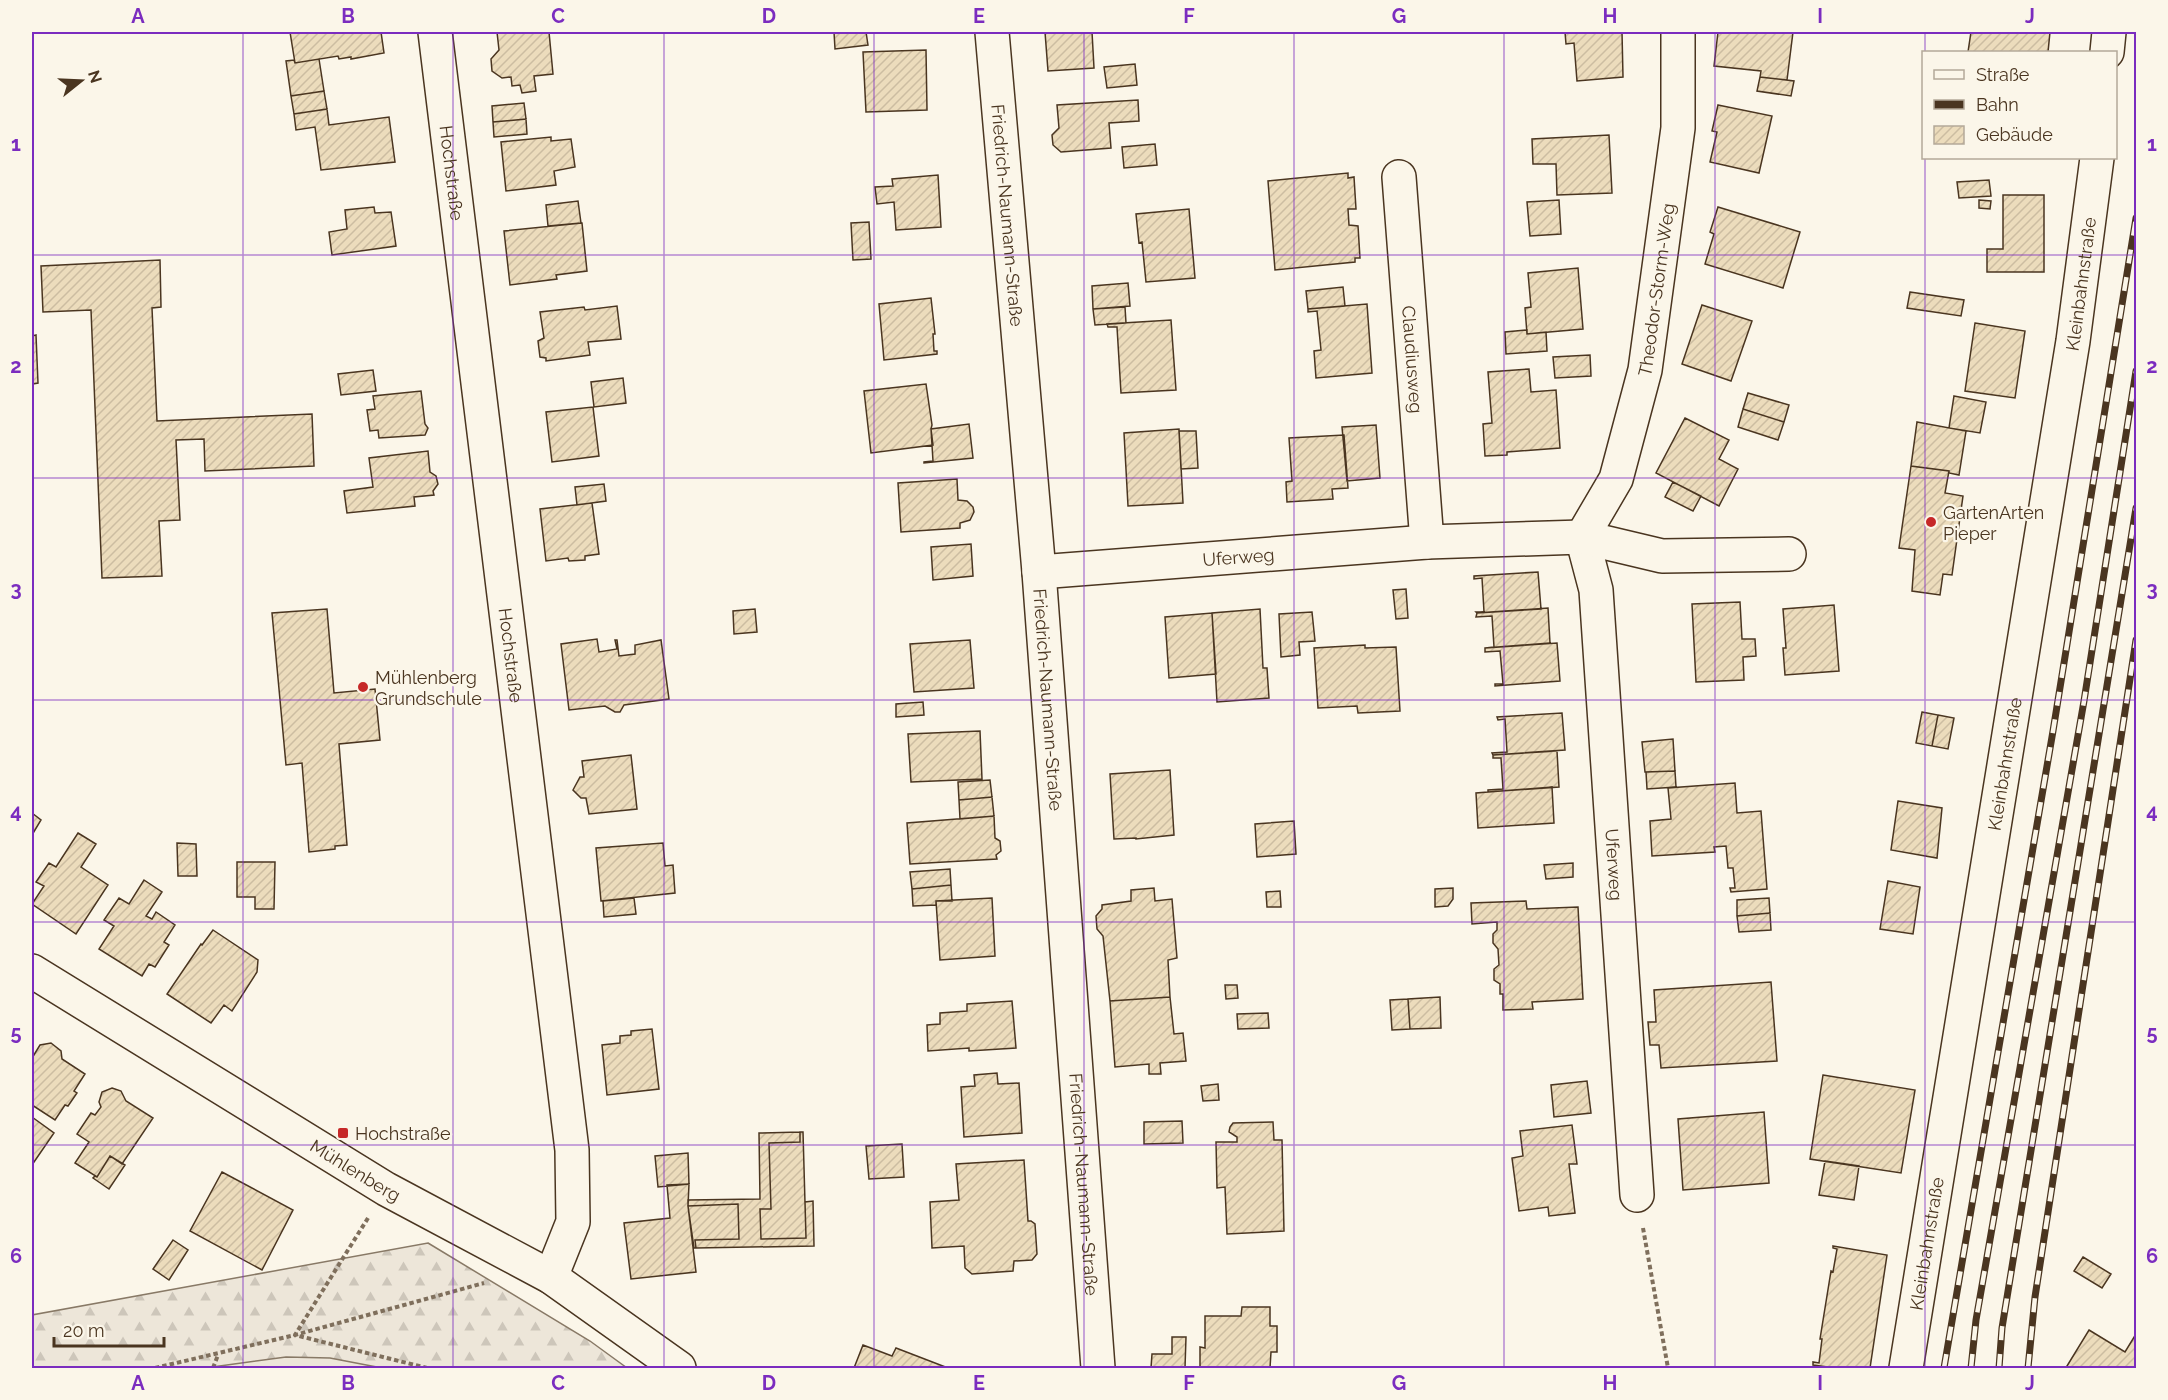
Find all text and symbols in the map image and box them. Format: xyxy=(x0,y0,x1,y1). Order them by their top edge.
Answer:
text: A xyxy=(131,4,145,28)
text: B xyxy=(341,4,355,28)
text: C xyxy=(551,4,565,28)
text: D xyxy=(762,4,776,28)
text: E xyxy=(973,4,985,28)
text: F xyxy=(1183,4,1195,28)
text: G xyxy=(1392,4,1406,28)
text: H xyxy=(1603,4,1617,28)
text: I xyxy=(1817,4,1823,28)
text: J xyxy=(2025,4,2035,28)
north arrow xyxy=(51,51,111,111)
legend xyxy=(1922,51,2117,159)
text: Straße xyxy=(1976,64,2030,85)
text: N xyxy=(84,68,106,85)
text: Bahn xyxy=(1976,94,2019,115)
street label: Friedrich-Naumann-Straße xyxy=(988,103,1028,328)
street label: Hochstraße xyxy=(436,124,469,222)
text: Gebäude xyxy=(1976,124,2053,145)
text: 1 xyxy=(11,132,21,156)
text: 1 xyxy=(2147,132,2157,156)
street label: Theodor-Storm-Weg xyxy=(1633,202,1678,379)
street label: Kleinbahnstraße xyxy=(2061,215,2100,352)
street label: Claudiusweg xyxy=(1398,305,1428,414)
text: 2 xyxy=(10,354,22,378)
text: 2 xyxy=(2146,354,2158,378)
place label: GartenArten Pieper xyxy=(1943,502,2044,544)
marker: GartenArten Pieper xyxy=(1924,515,1938,529)
street label: Uferweg xyxy=(1202,543,1275,570)
text: 3 xyxy=(10,577,22,601)
text: 3 xyxy=(2146,577,2158,601)
street label: Friedrich-Naumann-Straße xyxy=(1030,588,1067,812)
street label: Hochstraße xyxy=(495,607,528,704)
place label: Mühlenberg Grundschule xyxy=(375,667,482,709)
marker: Mühlenberg Grundschule xyxy=(356,680,370,694)
street label: Kleinbahnstraße xyxy=(1983,695,2025,832)
text: 4 xyxy=(10,799,22,823)
text: 4 xyxy=(2146,799,2158,823)
street label: Uferweg xyxy=(1602,828,1628,901)
text: 5 xyxy=(10,1021,22,1045)
text: 5 xyxy=(2146,1021,2158,1045)
street label: Friedrich-Naumann-Straße xyxy=(1066,1072,1103,1297)
place label: Hochstraße xyxy=(355,1123,451,1144)
marker: Hochstraße xyxy=(336,1126,350,1140)
street label: Mühlenberg xyxy=(307,1135,404,1205)
street label: Kleinbahnstraße xyxy=(1905,1175,1947,1312)
text: 6 xyxy=(10,1244,22,1268)
text: 6 xyxy=(2146,1244,2158,1268)
scale bar xyxy=(54,1310,164,1348)
text: 20 m xyxy=(63,1320,105,1341)
text: A xyxy=(131,1371,145,1395)
text: B xyxy=(341,1371,355,1395)
text: C xyxy=(551,1371,565,1395)
text: D xyxy=(762,1371,776,1395)
text: E xyxy=(973,1371,985,1395)
text: F xyxy=(1183,1371,1195,1395)
text: G xyxy=(1392,1371,1406,1395)
text: H xyxy=(1603,1371,1617,1395)
text: I xyxy=(1817,1371,1823,1395)
text: J xyxy=(2025,1371,2035,1395)

